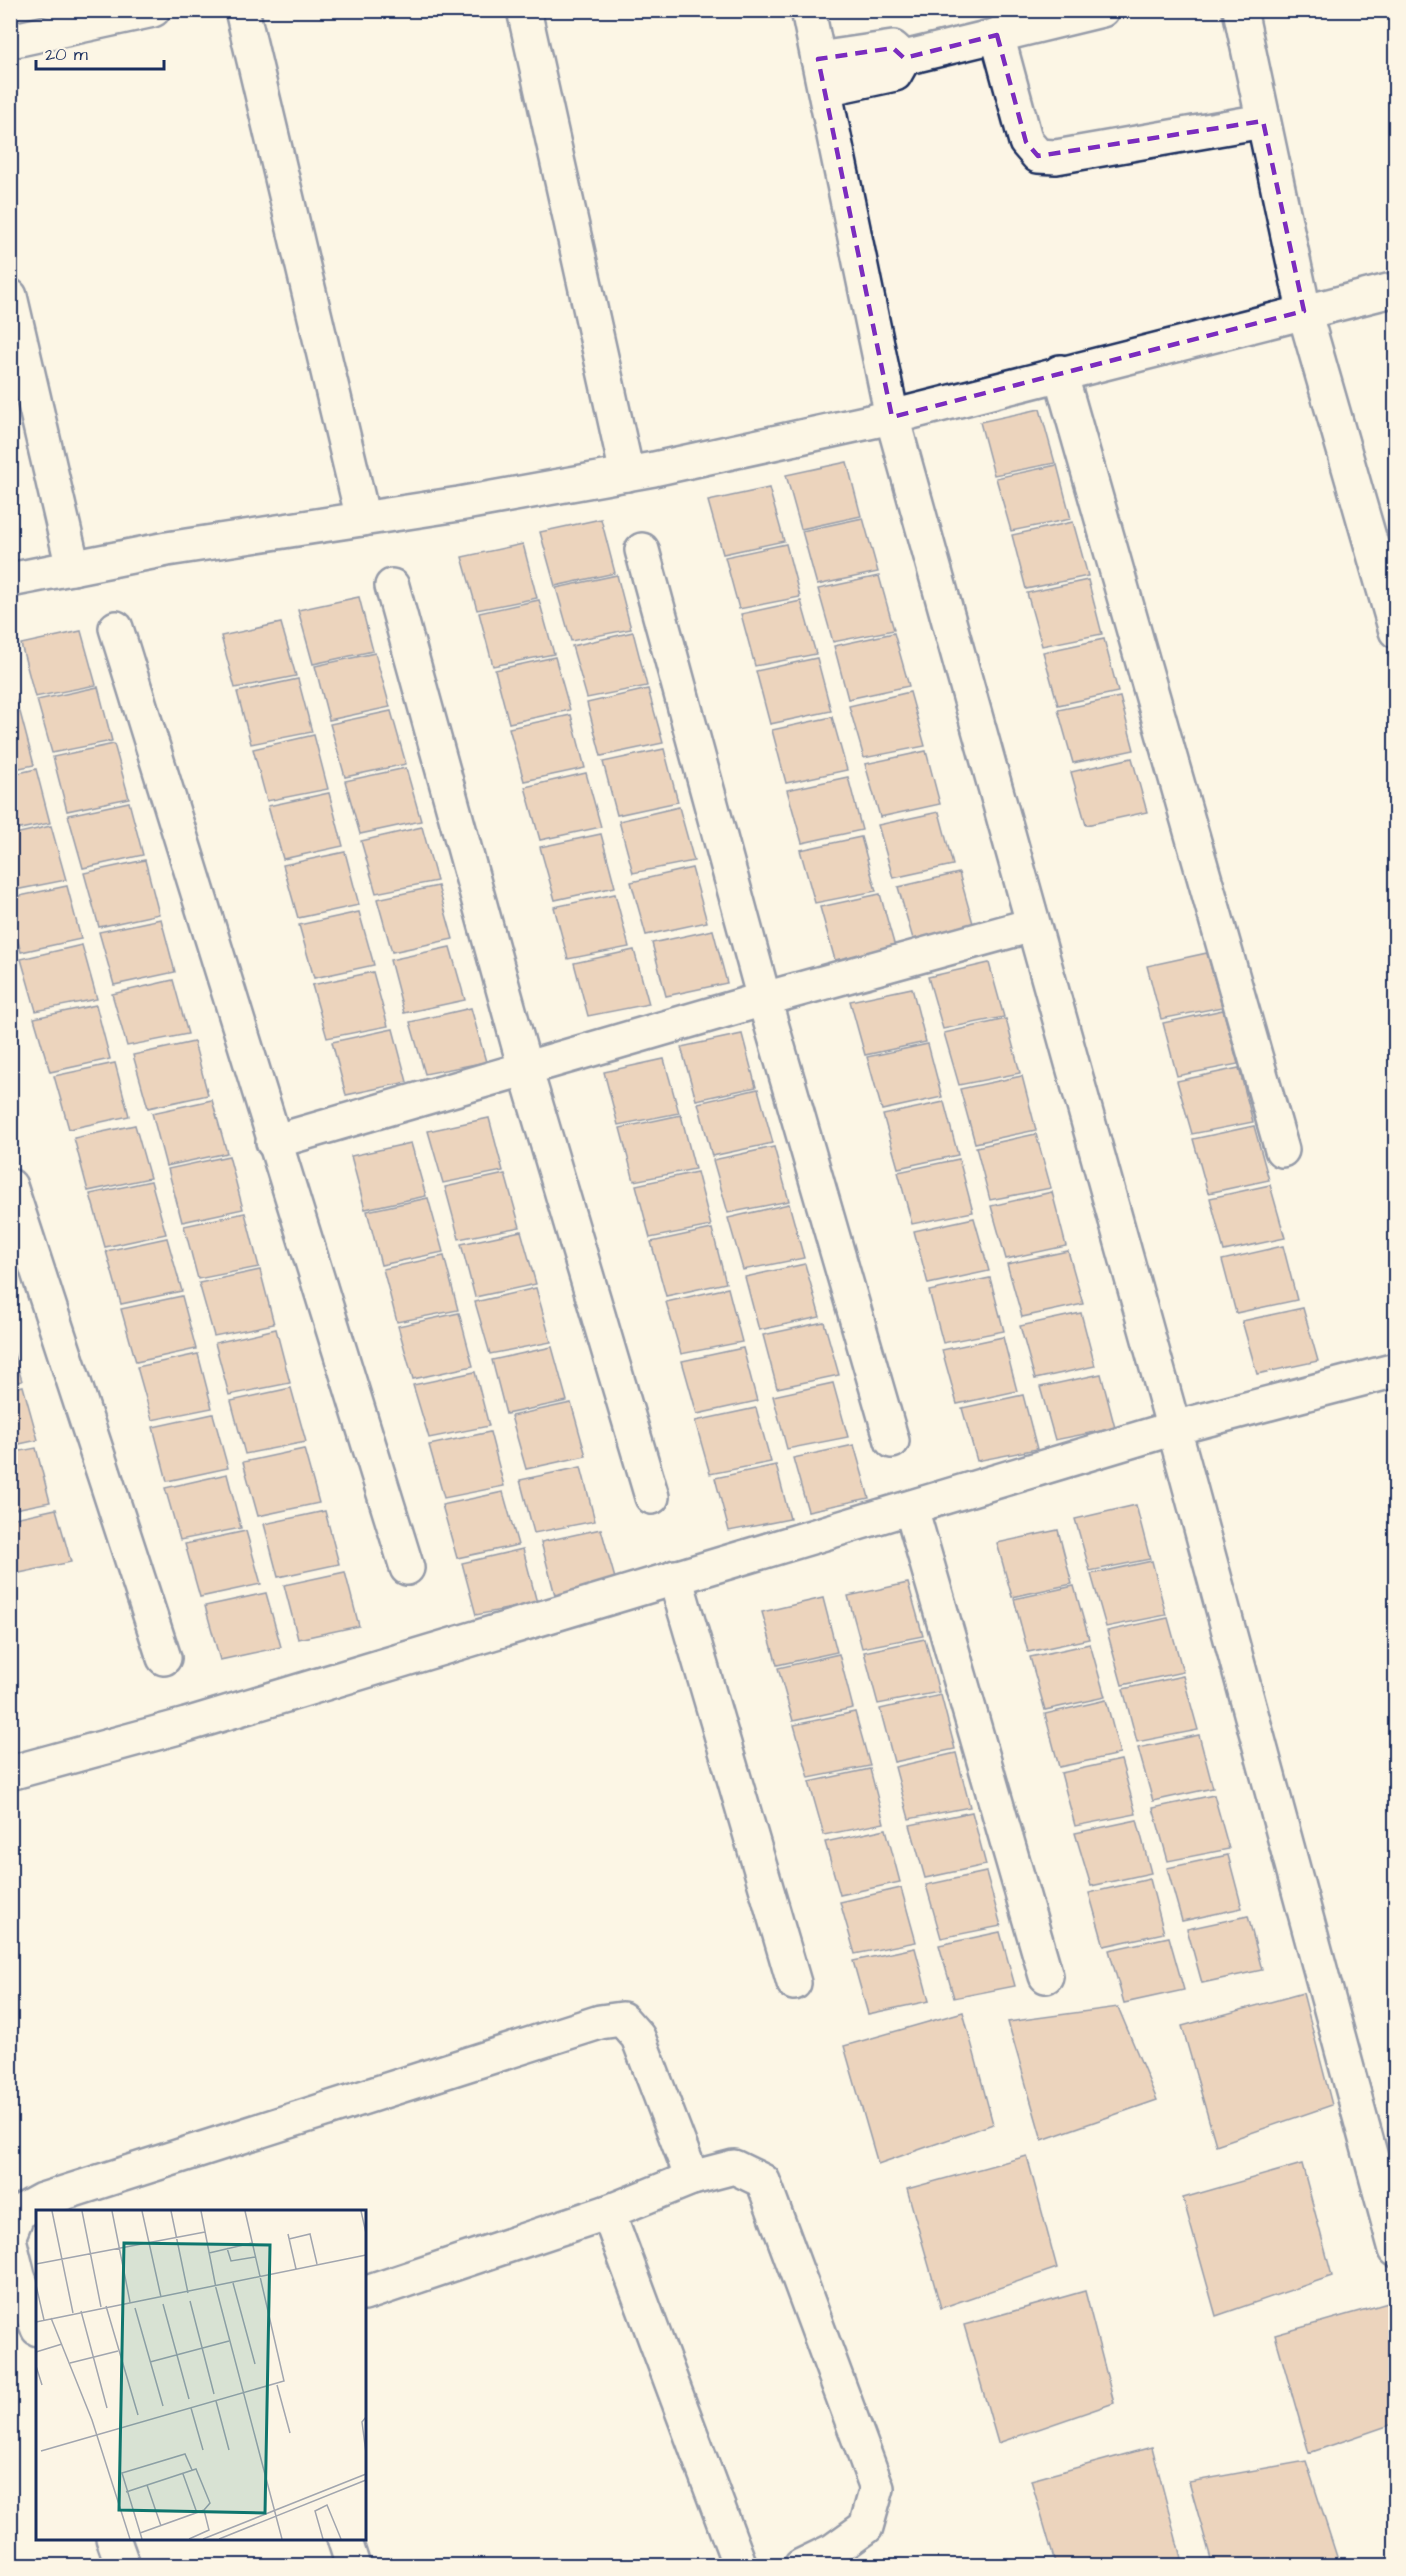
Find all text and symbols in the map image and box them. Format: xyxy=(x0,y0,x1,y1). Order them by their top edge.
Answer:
scale bar xyxy=(36,33,164,71)
text: 20 m xyxy=(45,42,88,67)
inset map xyxy=(36,2210,366,2540)

